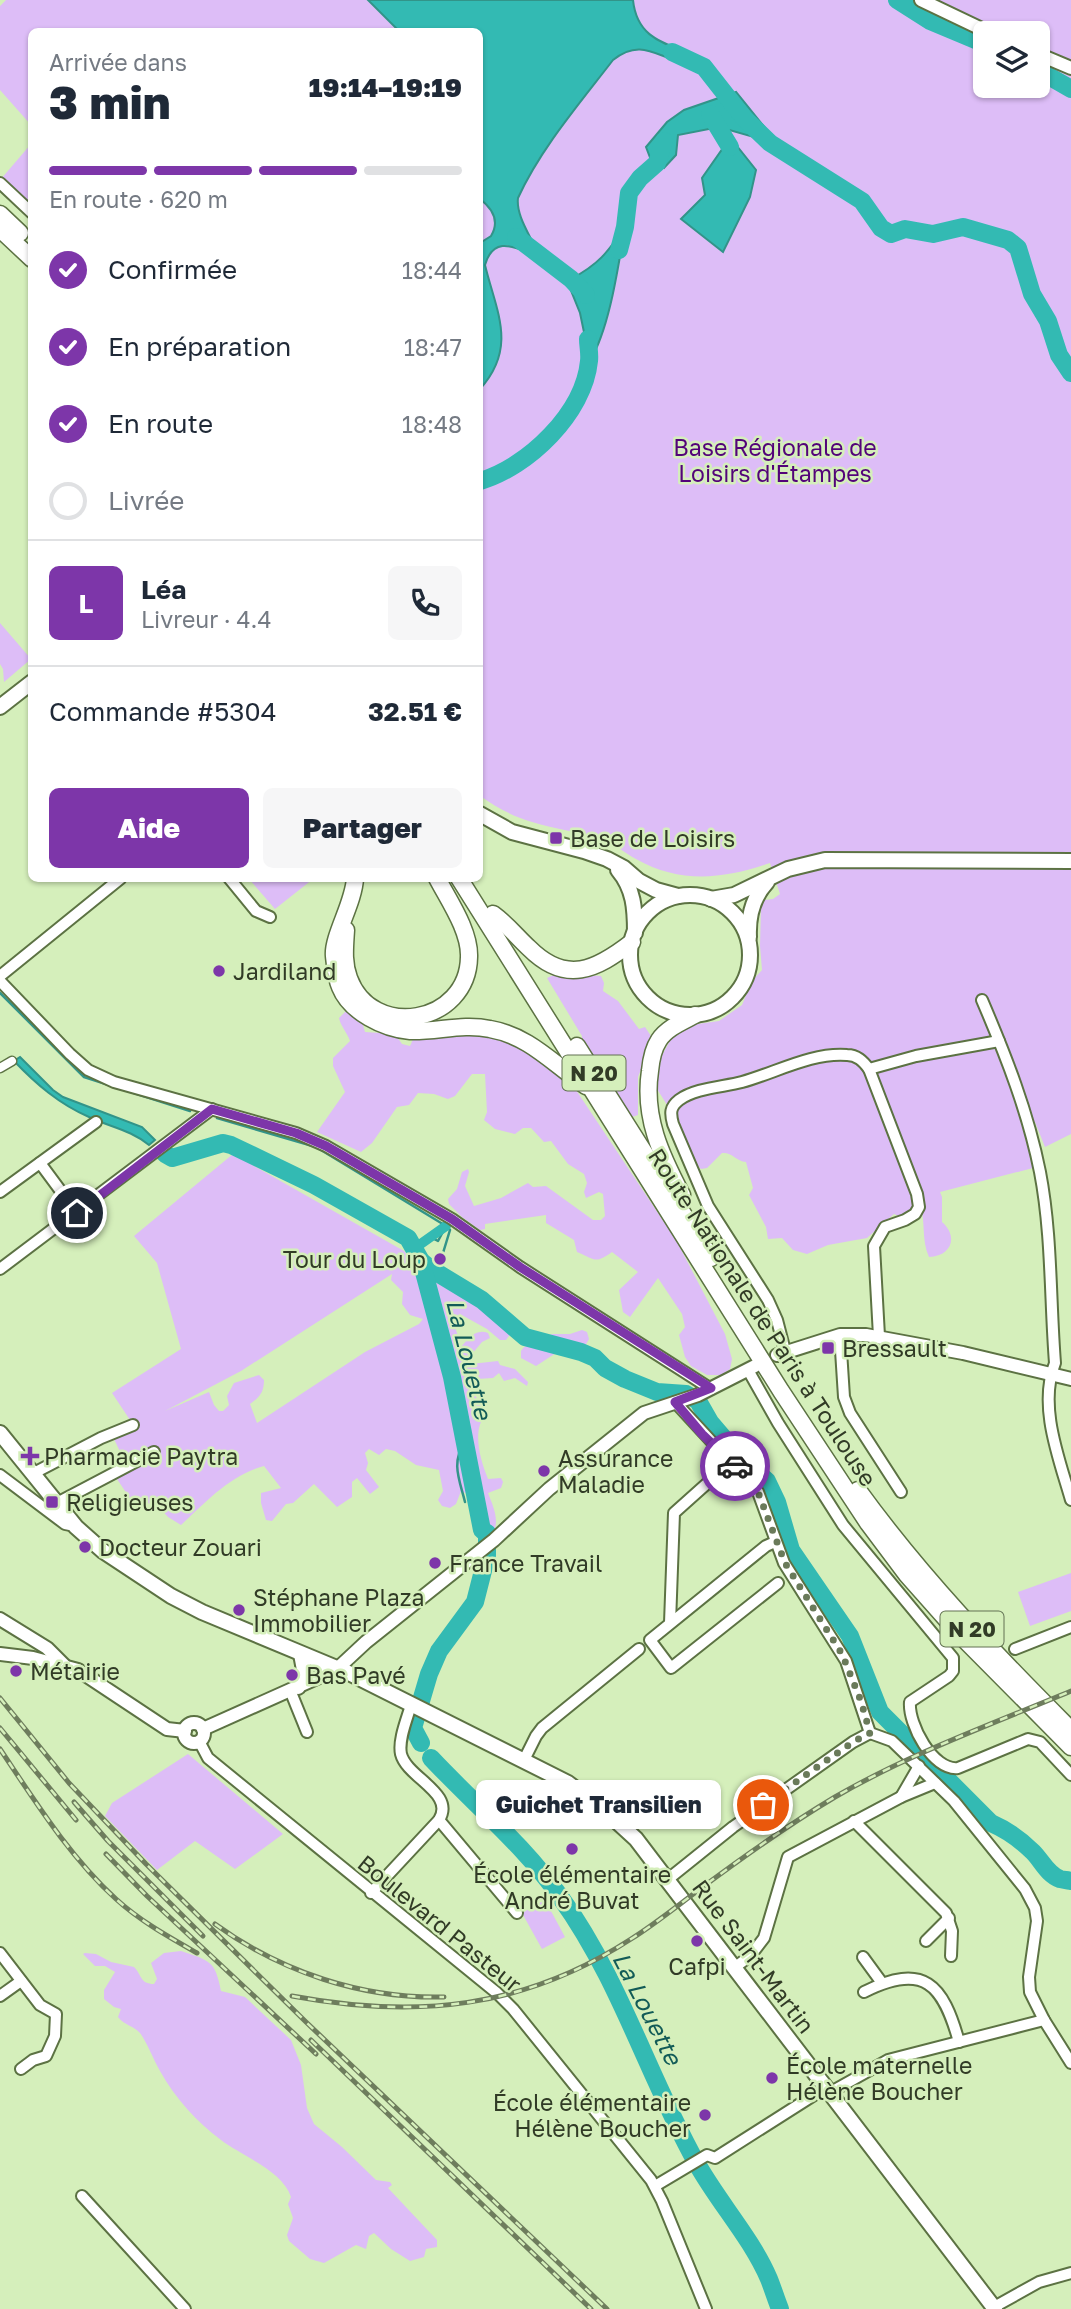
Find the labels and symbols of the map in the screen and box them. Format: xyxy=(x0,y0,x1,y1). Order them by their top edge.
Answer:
park label: Base Régionale de Loisirs d'Étampes xyxy=(673,433,877,487)
place label: Base de Loisirs xyxy=(570,824,735,852)
marker: Base de Loisirs xyxy=(548,830,564,846)
place label: Jardiland xyxy=(233,957,336,985)
marker: Jardiland xyxy=(211,963,227,979)
road number: N 20 xyxy=(562,1056,626,1090)
street label: Route Nationale de Paris à Toulouse xyxy=(643,1143,883,1491)
pin xyxy=(47,1183,107,1243)
place label: Tour du Loup xyxy=(283,1245,426,1273)
marker: Tour du Loup xyxy=(432,1251,448,1267)
water label: La Louette xyxy=(441,1296,499,1424)
place label: Bressault xyxy=(842,1334,947,1362)
marker: Bressault xyxy=(820,1340,836,1356)
courier xyxy=(700,1431,770,1501)
place label: Pharmacie Paytra xyxy=(44,1442,238,1470)
place label: Assurance Maladie xyxy=(558,1444,673,1498)
marker: Pharmacie Paytra xyxy=(22,1448,38,1464)
marker: Assurance Maladie xyxy=(536,1463,552,1479)
place label: Religieuses xyxy=(66,1488,194,1516)
marker: Religieuses xyxy=(44,1494,60,1510)
place label: Docteur Zouari xyxy=(99,1533,262,1561)
marker: Docteur Zouari xyxy=(77,1539,93,1555)
place label: France Travail xyxy=(449,1549,602,1577)
marker: France Travail xyxy=(427,1555,443,1571)
place label: Stéphane Plaza Immobilier xyxy=(253,1583,424,1637)
marker: Stéphane Plaza Immobilier xyxy=(231,1602,247,1618)
road number: N 20 xyxy=(940,1612,1004,1646)
place label: Métairie xyxy=(30,1657,120,1685)
place label: Bas Pavé xyxy=(306,1661,405,1689)
marker: Métairie xyxy=(8,1663,24,1679)
marker: Bas Pavé xyxy=(284,1667,300,1683)
pin xyxy=(733,1775,793,1835)
callout: Guichet Transilien xyxy=(476,1780,721,1829)
marker: École élémentaire André Buvat xyxy=(564,1841,580,1857)
street label: Boulevard Pasteur xyxy=(353,1848,527,1998)
place label: École élémentaire André Buvat xyxy=(473,1860,671,1914)
street label: Rue Saint-Martin xyxy=(687,1874,821,2038)
marker: Cafpi xyxy=(689,1933,705,1949)
water label: La Louette xyxy=(607,1947,690,2071)
place label: Cafpi xyxy=(668,1952,726,1980)
place label: École maternelle Hélène Boucher xyxy=(786,2051,972,2105)
marker: École maternelle Hélène Boucher xyxy=(764,2070,780,2086)
place label: École élémentaire Hélène Boucher xyxy=(493,2088,691,2142)
marker: École élémentaire Hélène Boucher xyxy=(697,2107,713,2123)

